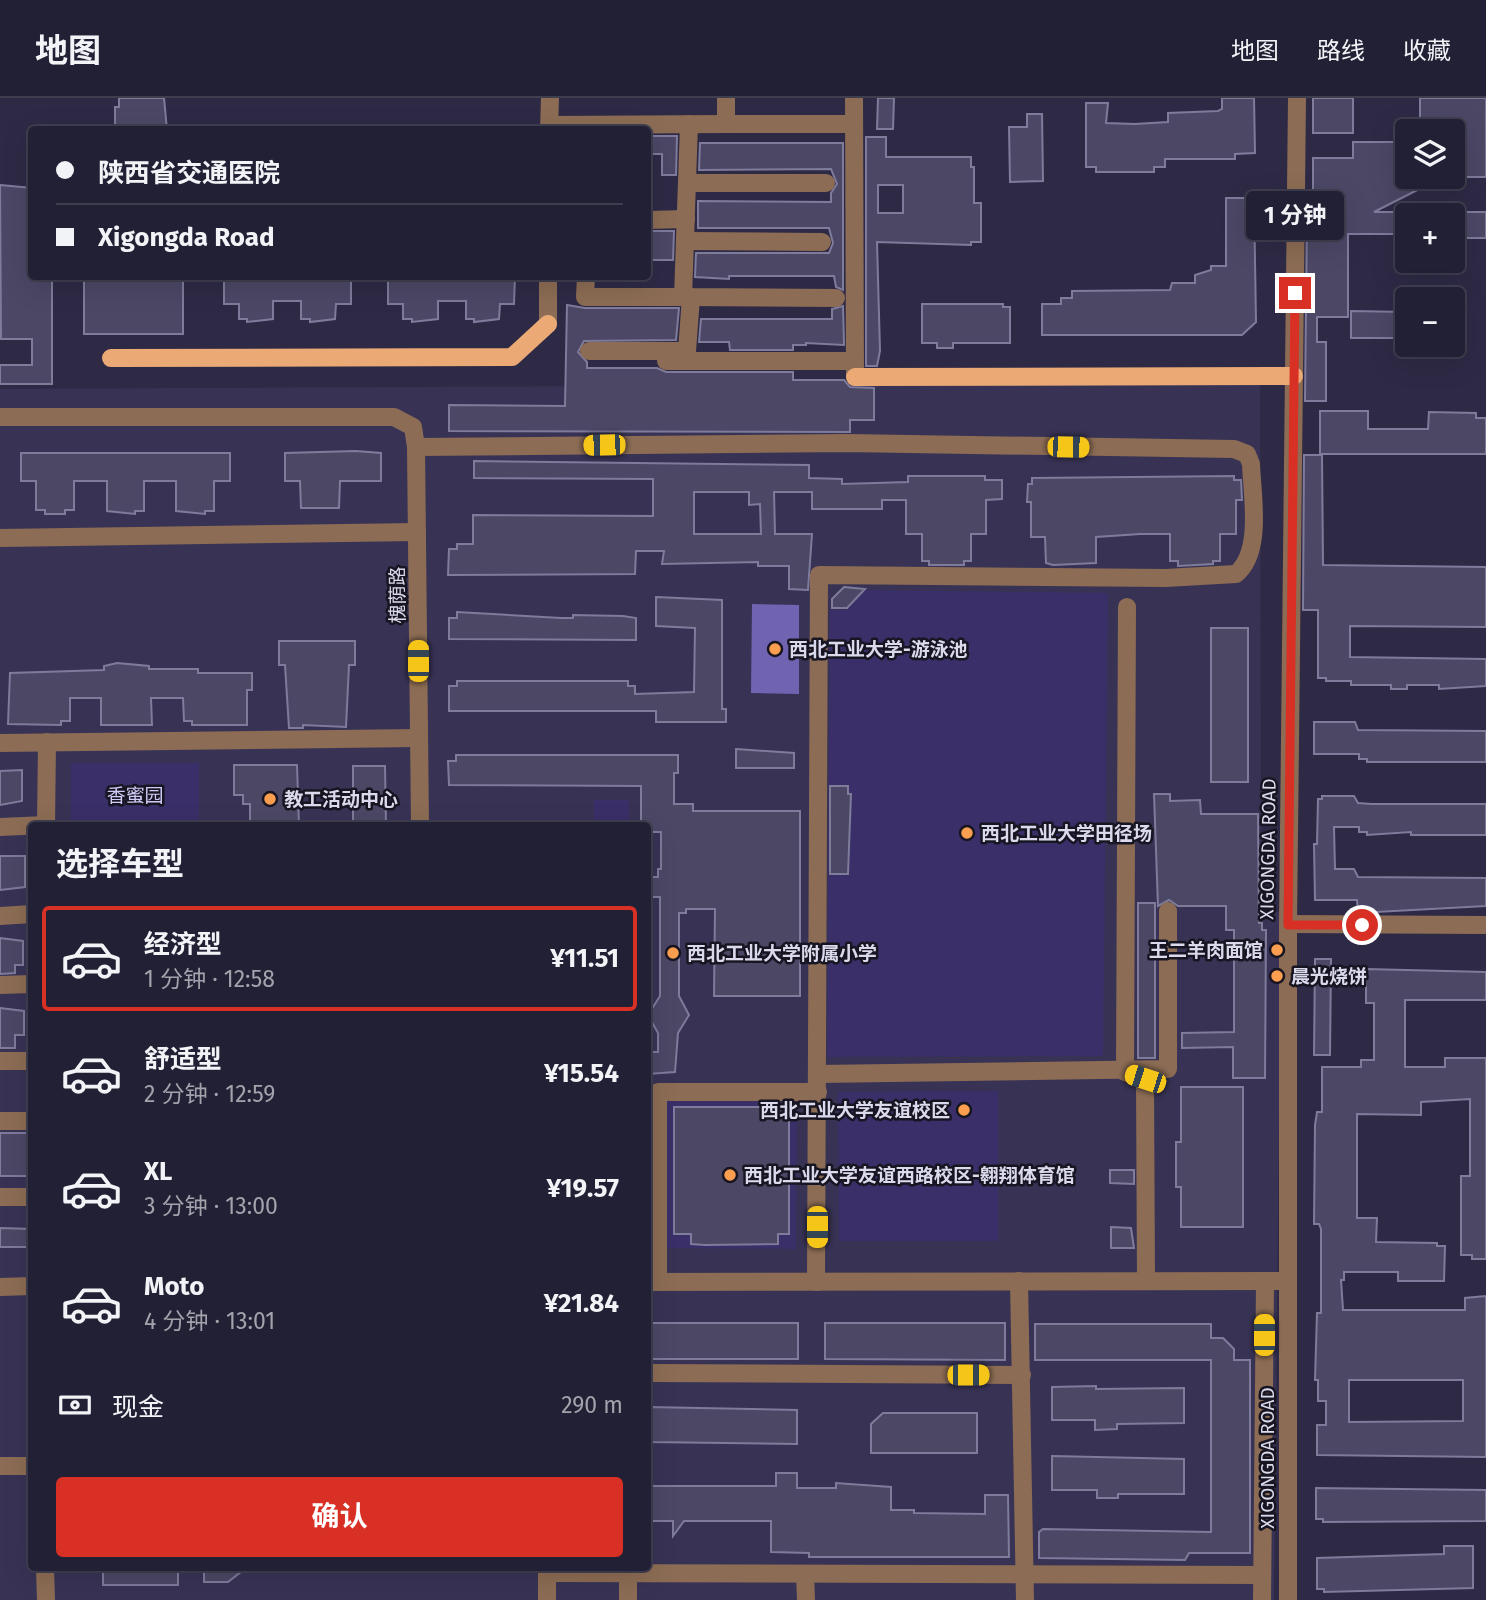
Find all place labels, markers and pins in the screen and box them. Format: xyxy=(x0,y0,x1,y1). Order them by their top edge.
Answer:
place label: 西北工业大学-游泳池 xyxy=(789,638,968,661)
marker: 西北工业大学-游泳池 xyxy=(767,641,783,657)
place label: 教工活动中心 xyxy=(284,788,398,811)
marker: 教工活动中心 xyxy=(262,791,278,807)
place label: 西北工业大学田径场 xyxy=(981,822,1152,845)
marker: 西北工业大学田径场 xyxy=(959,825,975,841)
place label: 王二羊肉面馆 xyxy=(1149,939,1263,962)
place label: 西北工业大学附属小学 xyxy=(687,942,877,965)
marker: 王二羊肉面馆 xyxy=(1269,942,1285,958)
marker: 西北工业大学附属小学 xyxy=(665,945,681,961)
place label: 晨光烧饼 xyxy=(1291,965,1367,988)
marker: 晨光烧饼 xyxy=(1269,968,1285,984)
place label: 西北工业大学友谊校区 xyxy=(760,1099,950,1122)
marker: 西北工业大学友谊校区 xyxy=(956,1102,972,1118)
place label: 西北工业大学友谊西路校区-翱翔体育馆 xyxy=(744,1164,1075,1187)
marker: 西北工业大学友谊西路校区-翱翔体育馆 xyxy=(722,1167,738,1183)

